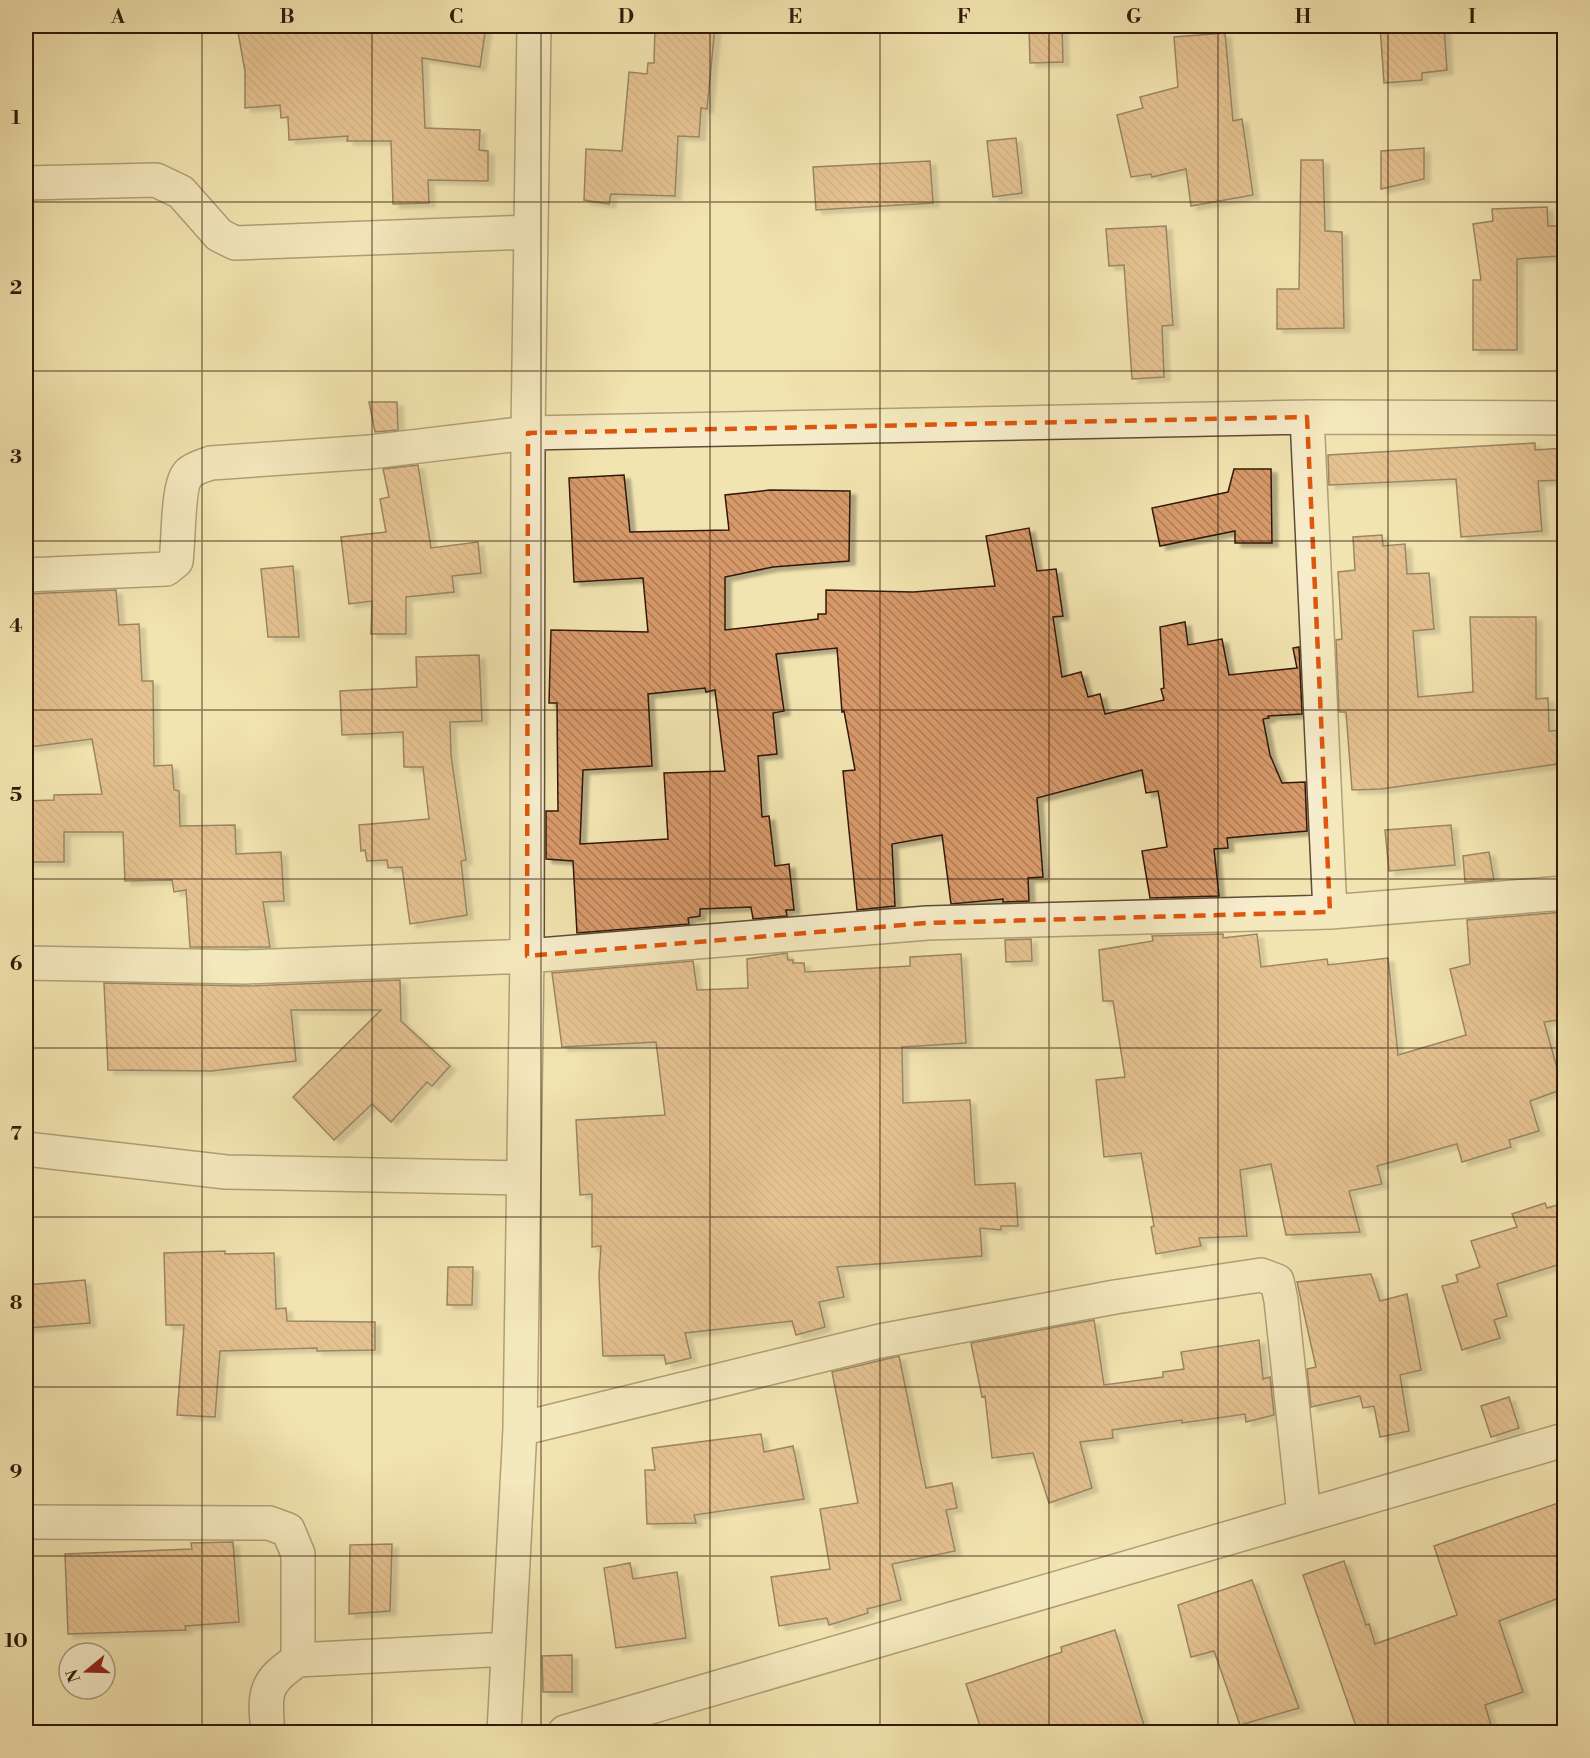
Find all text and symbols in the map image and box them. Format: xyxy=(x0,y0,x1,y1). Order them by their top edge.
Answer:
text: A xyxy=(110,5,126,30)
text: B xyxy=(279,5,295,30)
text: C xyxy=(449,5,463,30)
text: D xyxy=(618,5,634,30)
text: E xyxy=(788,5,802,30)
text: F xyxy=(957,5,971,30)
text: G xyxy=(1126,5,1142,30)
text: H xyxy=(1295,5,1312,30)
text: I xyxy=(1468,5,1476,30)
text: 1 xyxy=(11,106,21,131)
text: 2 xyxy=(10,276,22,301)
text: 3 xyxy=(10,445,22,470)
text: 4 xyxy=(9,614,23,639)
text: 5 xyxy=(10,783,22,808)
text: 6 xyxy=(10,952,23,977)
text: 7 xyxy=(10,1122,22,1147)
text: 8 xyxy=(10,1291,23,1316)
text: 9 xyxy=(10,1460,22,1485)
text: 10 xyxy=(4,1629,28,1654)
north arrow xyxy=(57,1641,117,1701)
text: N xyxy=(62,1666,85,1685)

